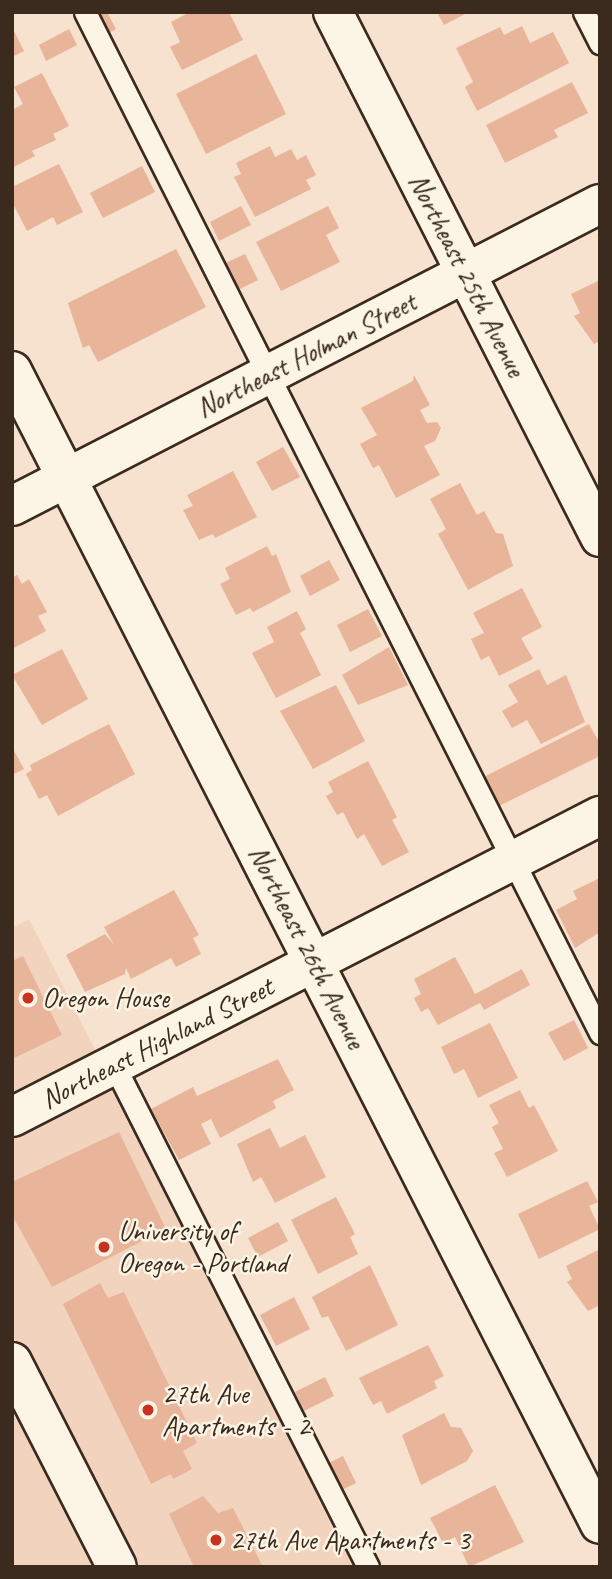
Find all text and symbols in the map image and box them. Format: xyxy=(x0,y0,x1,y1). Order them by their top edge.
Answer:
street label: Northeast 25th Avenue xyxy=(401,168,533,382)
street label: Northeast Holman Street xyxy=(190,285,422,425)
street label: Northeast 26th Avenue xyxy=(241,840,373,1054)
street label: Northeast Highland Street xyxy=(35,970,279,1116)
place label: Oregon House xyxy=(42,981,169,1015)
marker: Oregon House xyxy=(20,990,36,1006)
place label: University of Oregon - Portland xyxy=(118,1214,287,1280)
marker: University of Oregon - Portland xyxy=(96,1239,112,1255)
place label: 27th Ave Apartments - 2 xyxy=(162,1377,310,1443)
marker: 27th Ave Apartments - 2 xyxy=(140,1402,156,1418)
place label: 27th Ave Apartments - 3 xyxy=(230,1523,471,1557)
marker: 27th Ave Apartments - 3 xyxy=(208,1532,224,1548)

